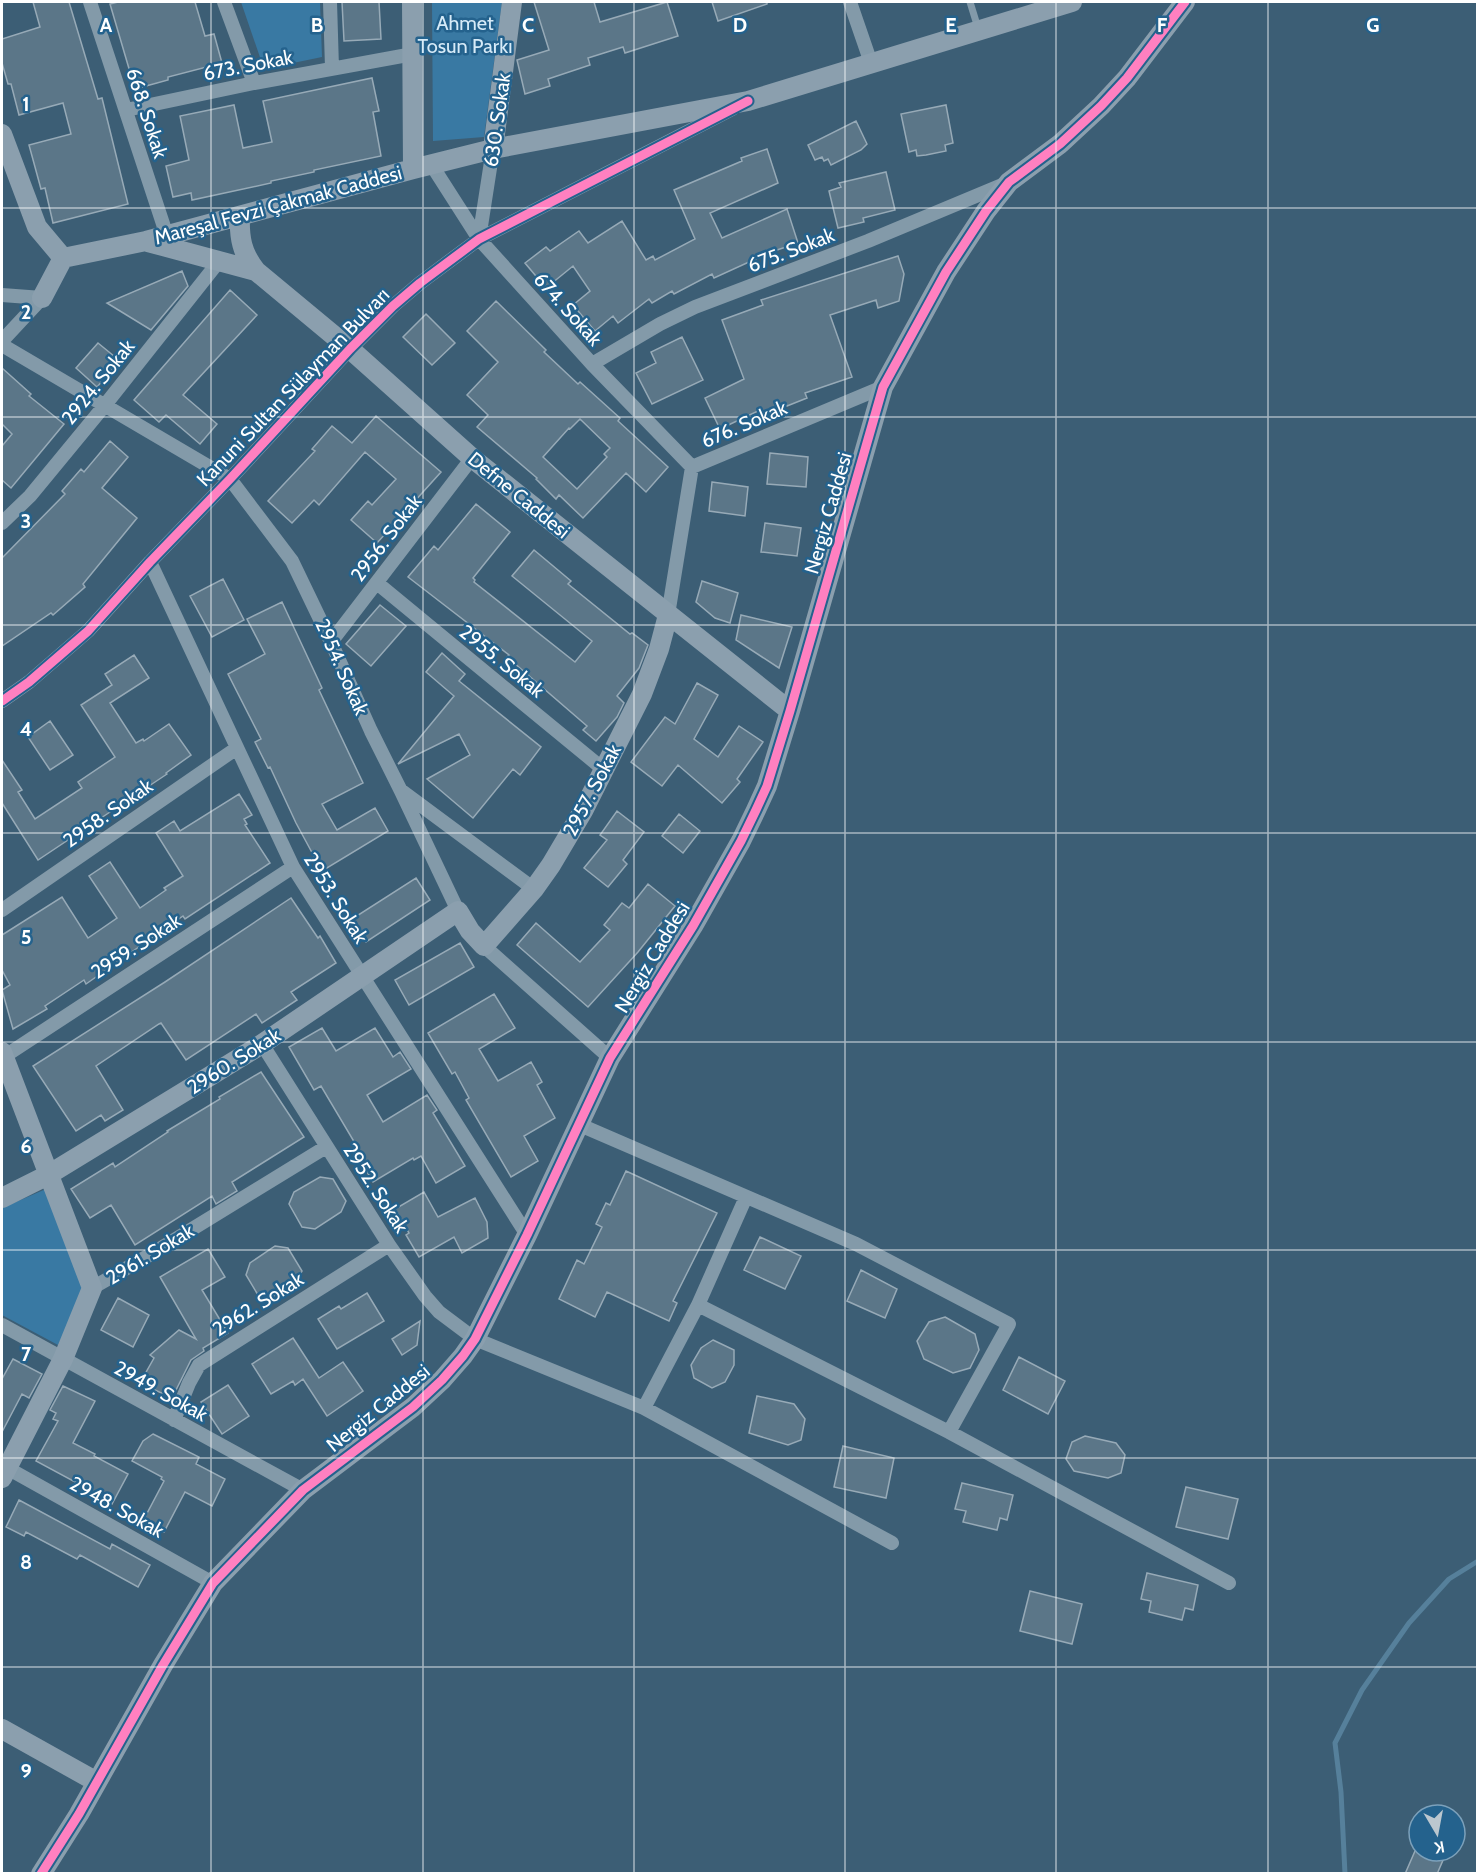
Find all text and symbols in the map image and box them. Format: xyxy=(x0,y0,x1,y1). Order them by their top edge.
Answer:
park label: Ahmet Tosun Parkı xyxy=(418,11,512,58)
text: A xyxy=(100,13,113,37)
text: B xyxy=(311,13,323,37)
text: C xyxy=(522,13,534,37)
text: D xyxy=(733,13,747,37)
text: E xyxy=(945,13,957,37)
text: F xyxy=(1157,13,1168,37)
text: G xyxy=(1366,13,1380,37)
street label: 673. Sokak xyxy=(201,45,295,85)
street label: 668. Sokak xyxy=(121,65,173,161)
street label: 630. Sokak xyxy=(479,71,515,168)
text: 1 xyxy=(22,92,30,116)
street label: Mareşal Fevzi Çakmak Caddesi xyxy=(152,160,404,250)
street label: 675. Sokak xyxy=(744,223,838,277)
street label: 674. Sokak xyxy=(529,267,607,351)
street label: Kanuni Sultan Sülayman Bulvarı xyxy=(192,283,394,491)
text: 2 xyxy=(21,300,31,324)
street label: 2924. Sokak xyxy=(56,335,140,429)
street label: 676. Sokak xyxy=(697,395,791,453)
street label: Defne Caddesi xyxy=(463,447,575,543)
street label: Nergiz Caddesi xyxy=(799,449,857,577)
street label: 2956. Sokak xyxy=(345,490,427,586)
text: 3 xyxy=(21,509,31,533)
street label: 2954. Sokak xyxy=(310,615,374,719)
street label: 2955. Sokak xyxy=(455,620,549,703)
text: 4 xyxy=(20,717,32,741)
street label: 2957. Sokak xyxy=(558,740,626,840)
street label: 2958. Sokak xyxy=(59,773,157,853)
street label: 2953. Sokak xyxy=(299,848,373,948)
street label: Nergiz Caddesi xyxy=(609,897,695,1017)
street label: 2959. Sokak xyxy=(87,908,185,984)
text: 5 xyxy=(21,925,31,949)
street label: 2960. Sokak xyxy=(183,1023,285,1099)
text: 6 xyxy=(20,1134,32,1158)
street label: 2952. Sokak xyxy=(338,1139,414,1237)
street label: 2961. Sokak xyxy=(102,1218,198,1290)
street label: 2962. Sokak xyxy=(208,1267,308,1341)
text: 7 xyxy=(21,1342,32,1366)
street label: 2949. Sokak xyxy=(110,1356,212,1426)
street label: Nergiz Caddesi xyxy=(322,1359,434,1457)
street label: 2948. Sokak xyxy=(66,1471,168,1543)
text: 8 xyxy=(20,1550,32,1574)
text: 9 xyxy=(20,1759,32,1783)
north arrow xyxy=(1407,1803,1467,1863)
text: K xyxy=(1433,1837,1446,1858)

